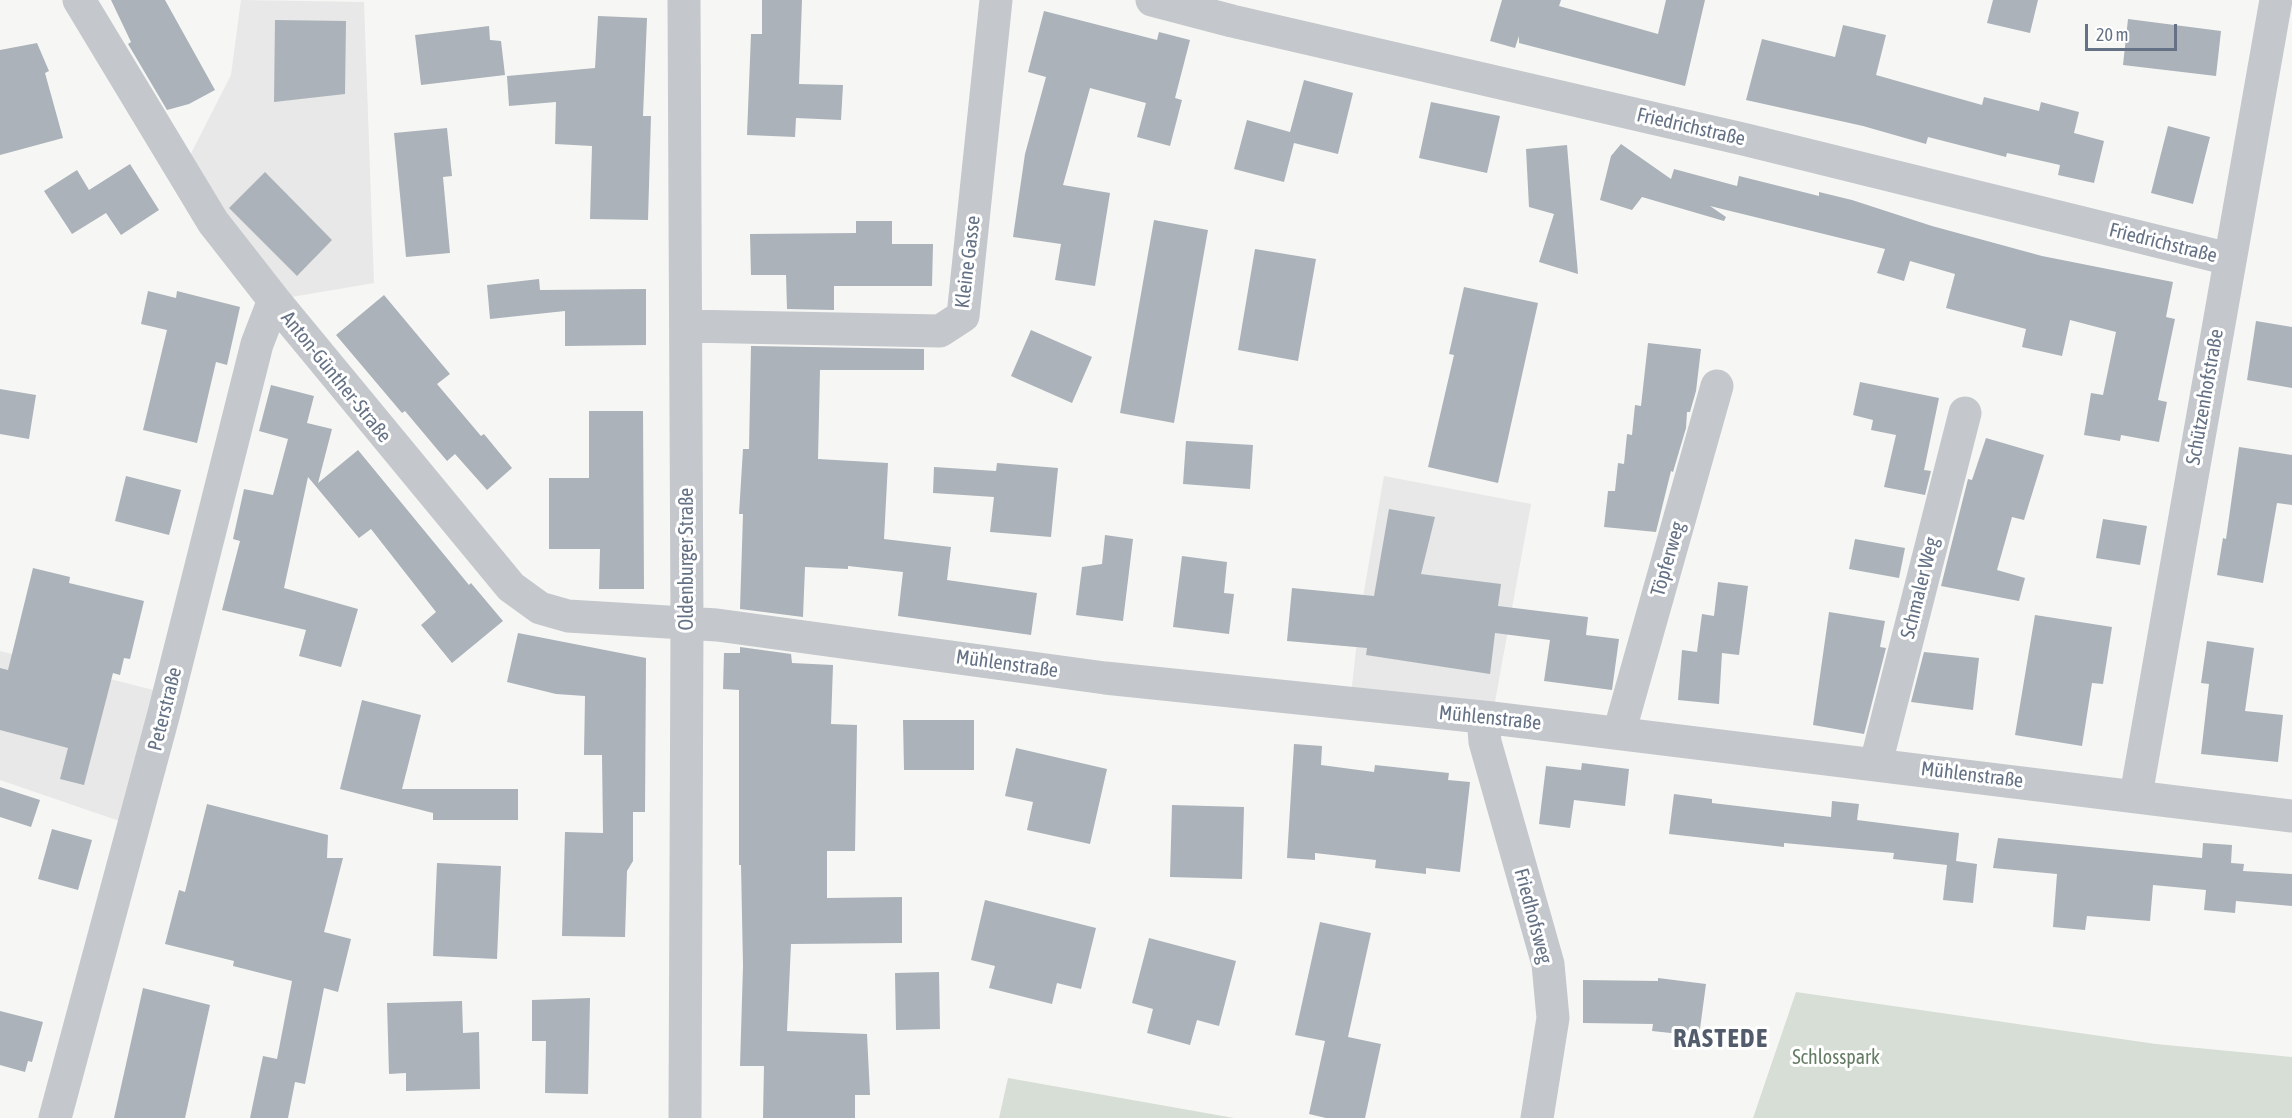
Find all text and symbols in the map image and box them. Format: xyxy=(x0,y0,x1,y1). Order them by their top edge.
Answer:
scale bar xyxy=(2088,12,2180,50)
text: 20 m xyxy=(2096,24,2128,45)
street label: Friedrichstraße xyxy=(1635,103,1747,151)
street label: Kleine Gasse xyxy=(950,214,986,310)
street label: Friedrichstraße xyxy=(2107,218,2219,268)
street label: Anton-Günther-Straße xyxy=(276,306,396,448)
street label: Schützenhofstraße xyxy=(2181,327,2229,467)
street label: Oldenburger Straße xyxy=(675,488,699,630)
street label: Töpferweg xyxy=(1646,519,1690,599)
street label: Schmaler Weg xyxy=(1896,535,1944,641)
street label: Mühlenstraße xyxy=(954,645,1060,683)
street label: Peterstraße xyxy=(143,665,187,753)
street label: Mühlenstraße xyxy=(1438,701,1542,735)
street label: Mühlenstraße xyxy=(1920,757,2024,793)
street label: Friedhofsweg xyxy=(1509,866,1557,966)
district label: RASTEDE xyxy=(1673,1023,1769,1055)
park label: Schlosspark xyxy=(1792,1046,1880,1070)

